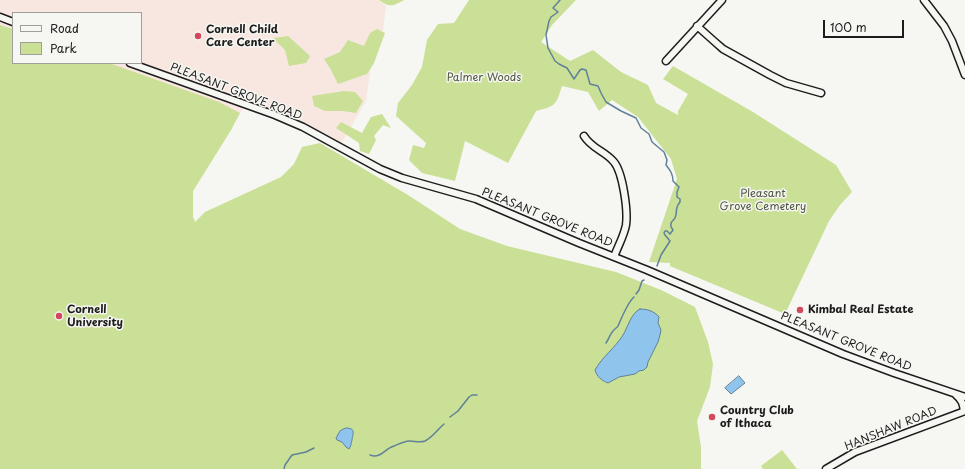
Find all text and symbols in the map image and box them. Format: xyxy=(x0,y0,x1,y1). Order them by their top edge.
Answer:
legend xyxy=(12,12,142,64)
scale bar xyxy=(825,12,906,38)
text: 100 m xyxy=(830,18,867,36)
text: Road xyxy=(50,19,79,37)
place label: Cornell Child Care Center xyxy=(206,23,278,49)
marker: Cornell Child Care Center xyxy=(193,31,203,41)
text: Park xyxy=(50,39,77,57)
street label: PLEASANT GROVE ROAD xyxy=(168,61,304,123)
park label: Palmer Woods xyxy=(447,71,521,85)
street label: PLEASANT GROVE ROAD xyxy=(480,186,614,250)
park label: Pleasant Grove Cemetery xyxy=(720,187,806,213)
place label: Cornell University xyxy=(67,303,123,329)
place label: Kimbal Real Estate xyxy=(808,303,913,317)
marker: Kimbal Real Estate xyxy=(795,305,805,315)
street label: PLEASANT GROVE ROAD xyxy=(779,310,913,374)
marker: Cornell University xyxy=(54,311,64,321)
place label: Country Club of Ithaca xyxy=(720,404,794,430)
street label: HANSHAW ROAD xyxy=(843,404,939,454)
marker: Country Club of Ithaca xyxy=(707,412,717,422)

